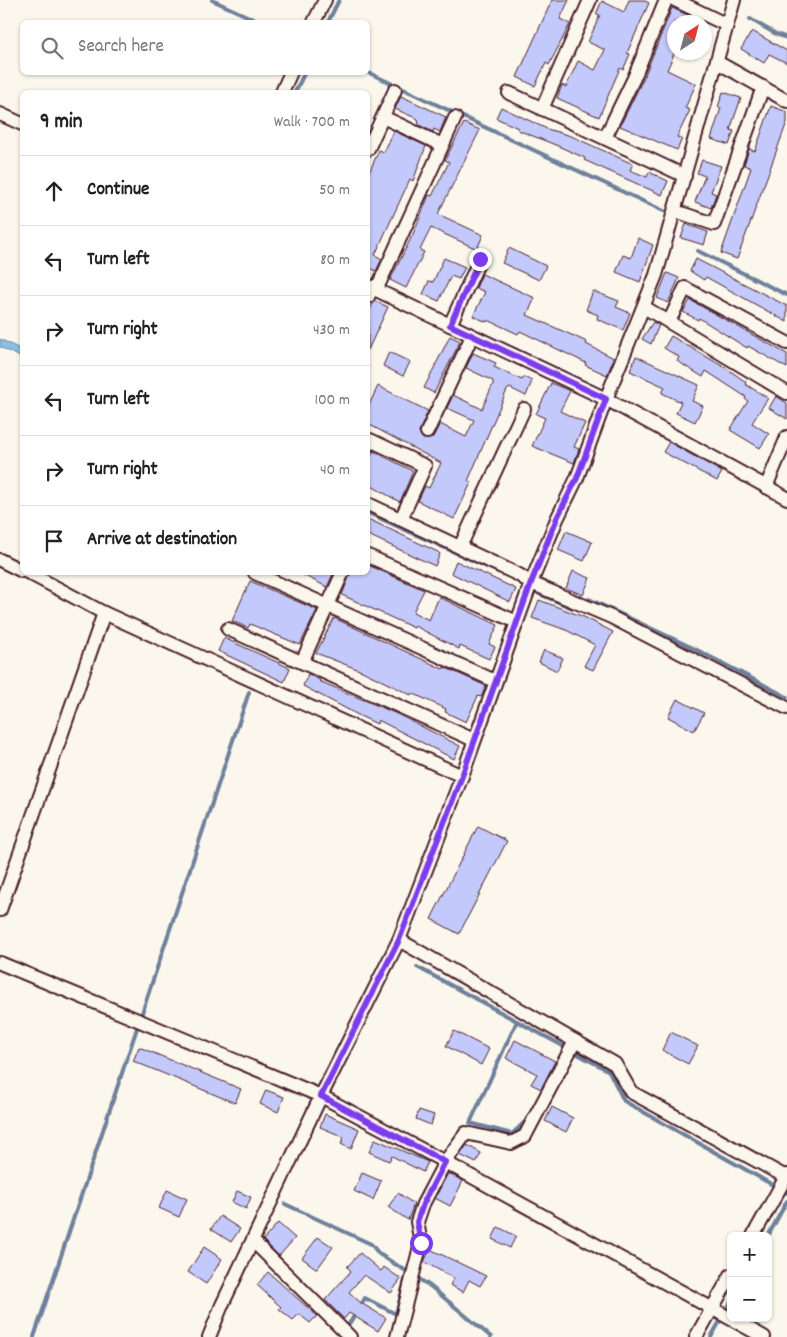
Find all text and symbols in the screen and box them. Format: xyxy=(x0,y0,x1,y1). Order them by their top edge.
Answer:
north arrow xyxy=(667,15,712,60)
search box xyxy=(20,20,370,75)
icon: search xyxy=(38,34,66,62)
text: Search here xyxy=(78,34,164,61)
text: 9 min xyxy=(40,108,82,138)
text: Walk · 700 m xyxy=(274,111,350,134)
icon: ahead xyxy=(40,177,68,205)
text: Continue xyxy=(87,177,149,204)
text: 50 m xyxy=(319,179,350,202)
icon: left xyxy=(40,247,68,275)
text: Turn left xyxy=(87,247,150,274)
route end xyxy=(469,248,492,271)
text: 80 m xyxy=(320,249,350,272)
icon: right xyxy=(40,317,68,345)
text: Turn right xyxy=(87,317,158,344)
text: 430 m xyxy=(313,319,350,342)
icon: left xyxy=(40,387,68,415)
text: Turn left xyxy=(87,387,150,414)
text: 100 m xyxy=(314,389,350,412)
icon: right xyxy=(40,457,68,485)
text: Turn right xyxy=(87,457,158,484)
text: 40 m xyxy=(320,459,350,482)
icon: arrive xyxy=(40,527,68,555)
text: Arrive at destination xyxy=(87,527,237,554)
route start xyxy=(410,1232,433,1255)
map controls xyxy=(727,1232,772,1322)
button: + xyxy=(727,1232,772,1277)
button: − xyxy=(727,1277,772,1322)

